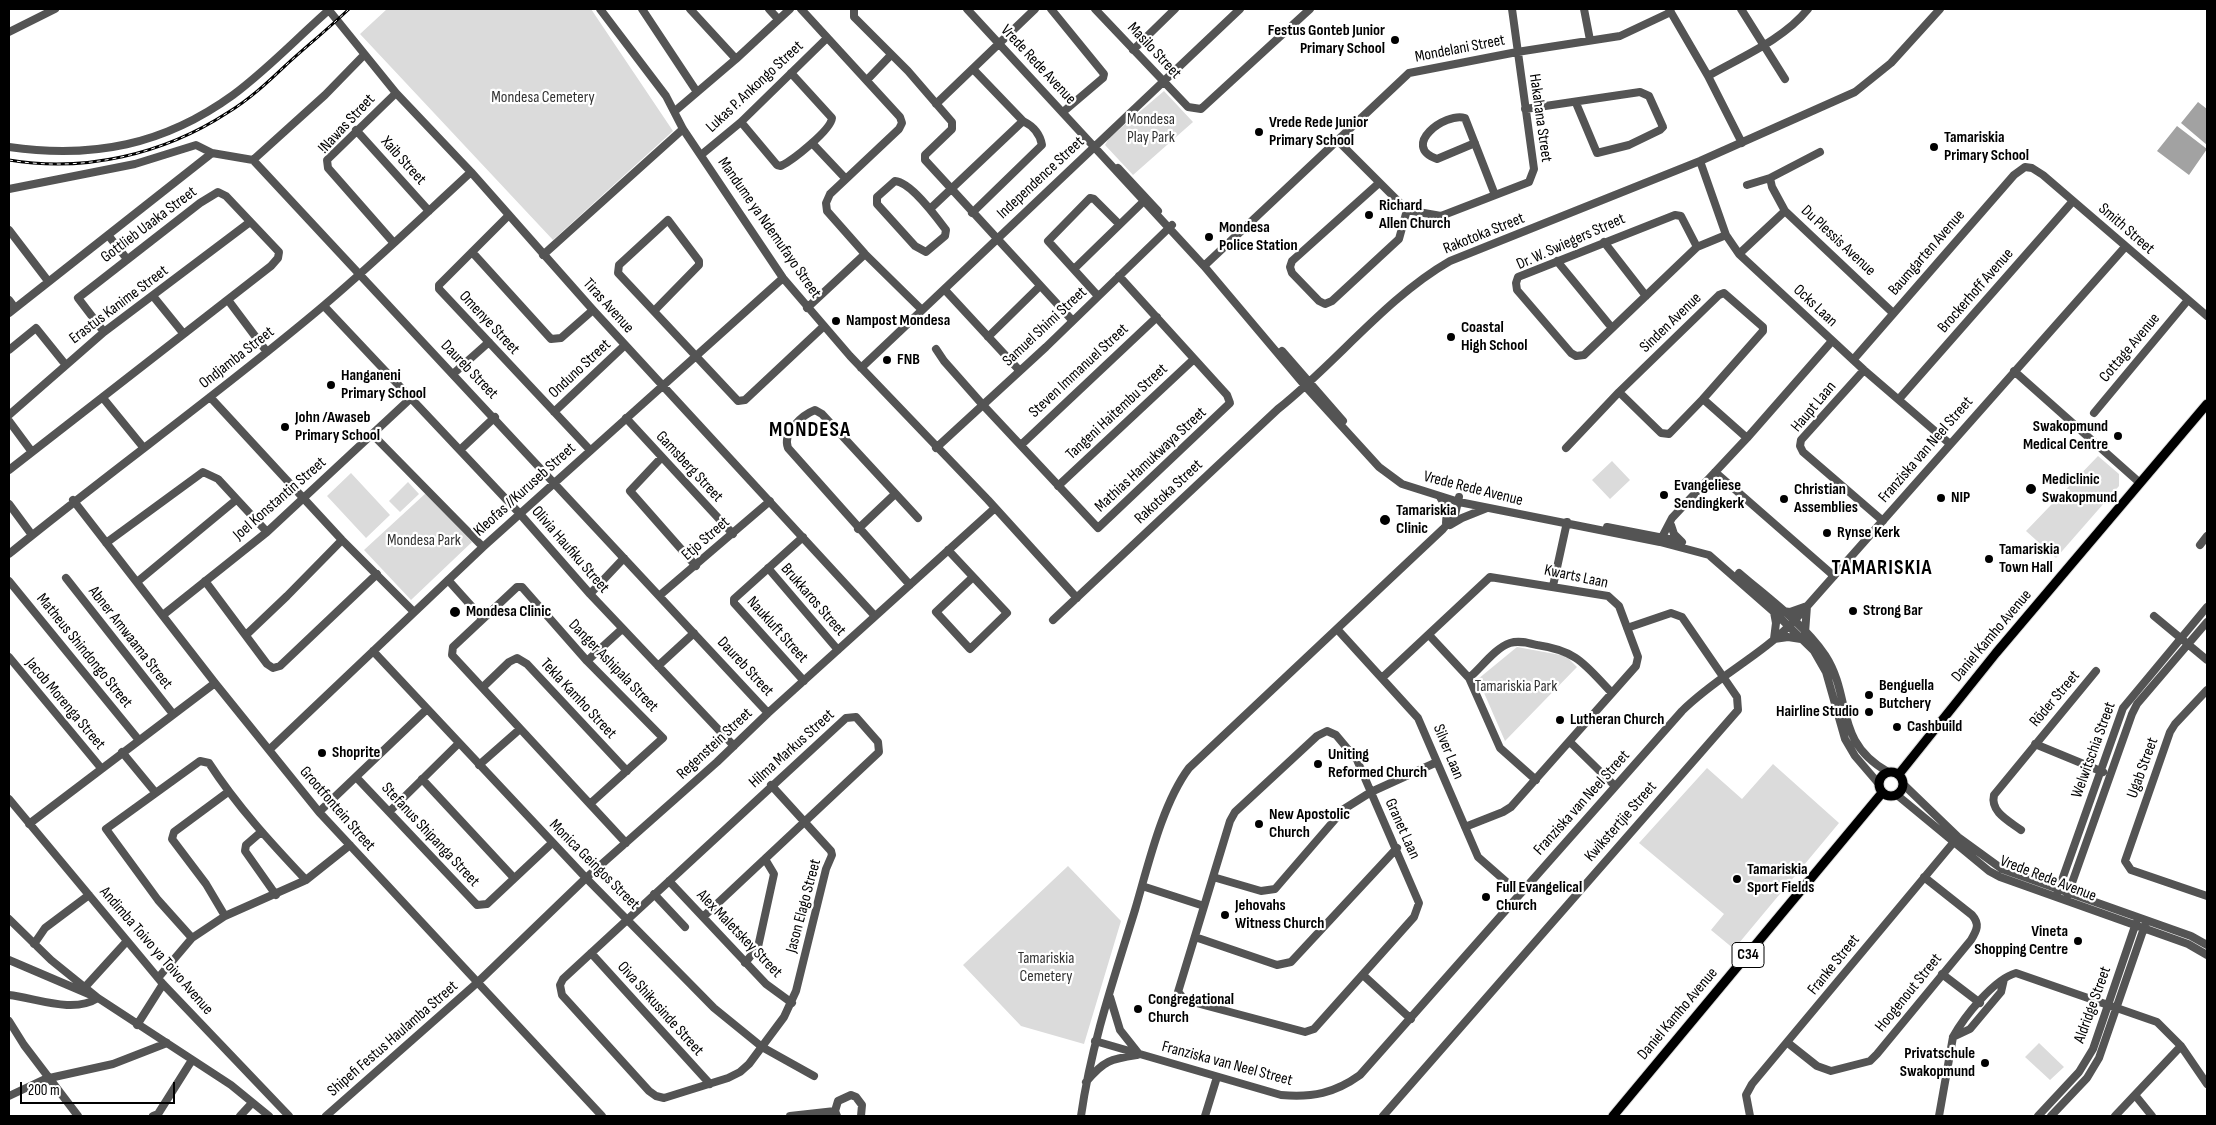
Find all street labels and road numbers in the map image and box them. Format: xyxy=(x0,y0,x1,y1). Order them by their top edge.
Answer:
street label: Masilo Street xyxy=(1123,19,1185,83)
street label: Vrede Rede Avenue xyxy=(996,21,1080,109)
street label: Mondelani Street xyxy=(1413,31,1507,67)
street label: Lukas P. Ankongo Street xyxy=(702,37,808,137)
street label: Hakahana Street xyxy=(1524,73,1556,163)
street label: !Nawas Street xyxy=(315,90,379,158)
street label: Xaib Street xyxy=(376,133,430,189)
street label: Independence Street xyxy=(993,133,1089,223)
street label: Mandume ya Ndemufayo Street xyxy=(713,154,825,302)
street label: Gottlieb Uaaka Street xyxy=(97,183,201,267)
street label: Smith Street xyxy=(2094,199,2158,259)
street label: Du Plessis Avenue xyxy=(1797,202,1879,280)
street label: Baumgarten Avenue xyxy=(1885,206,1969,300)
street label: Rakotoka Street xyxy=(1441,209,1527,259)
street label: Dr. W. Swiegers Street xyxy=(1514,210,1628,274)
street label: Brockerhoff Avenue xyxy=(1934,245,2018,337)
street label: Erastus Kanime Street xyxy=(66,262,172,348)
street label: Tiras Avenue xyxy=(578,275,638,337)
street label: Ocks Laan xyxy=(1789,281,1841,331)
street label: Samuel Shimi Street xyxy=(999,283,1091,371)
street label: Omenye Street xyxy=(455,287,523,359)
street label: Sinden Avenue xyxy=(1636,289,1706,357)
street label: Cottage Avenue xyxy=(2095,309,2165,387)
street label: Steven Immanuel Street xyxy=(1025,320,1133,422)
street label: Ondjamba Street xyxy=(196,323,278,393)
street label: Onduno Street xyxy=(545,335,615,403)
street label: Daureb Street xyxy=(436,337,502,403)
street label: Tangeni Haitembu Street xyxy=(1062,360,1172,464)
street label: Haupt Laan xyxy=(1787,378,1841,436)
street label: Franziska van Neel Street xyxy=(1875,393,1977,507)
street label: Mathias Hamukwaya Street xyxy=(1091,403,1211,517)
street label: Gamsberg Street xyxy=(651,428,727,506)
street label: Kleofas //Kuruseb Street xyxy=(470,439,580,541)
street label: Joel Konstantin Street xyxy=(230,453,330,545)
street label: Rakotoka Street xyxy=(1131,456,1207,528)
street label: Vrede Rede Avenue xyxy=(1421,467,1525,511)
street label: Olivia Haufiku Street xyxy=(527,503,613,597)
street label: Etjo Street xyxy=(678,513,734,565)
street label: Brukkaros Street xyxy=(776,560,850,640)
street label: Kwarts Laan xyxy=(1542,561,1610,593)
street label: Abner Amwaama Street xyxy=(84,583,176,693)
street label: Daniel Kamho Avenue xyxy=(1948,586,2036,686)
street label: Matheus Shindongo Street xyxy=(32,590,136,712)
street label: Naukluft Street xyxy=(742,593,812,667)
street label: Danger Ashipala Street xyxy=(564,616,662,716)
street label: Daureb Street xyxy=(713,633,777,701)
street label: Jacob Morenga Street xyxy=(21,654,109,754)
street label: Tekla Kamho Street xyxy=(536,655,620,743)
street label: Röder Street xyxy=(2026,667,2084,731)
street label: Welwitschia Street xyxy=(2068,699,2120,801)
street label: Regenstein Street xyxy=(673,704,757,784)
street label: Hilma Markus Street xyxy=(745,706,839,792)
street label: Silver Laan xyxy=(1428,722,1468,782)
street label: Ugab Street xyxy=(2123,735,2163,801)
street label: Franziska van Neel Street xyxy=(1530,747,1634,859)
street label: Grootfontein Street xyxy=(295,763,379,855)
street label: Kwikstertjie Street xyxy=(1581,778,1661,866)
street label: Stefanus Shipanga Street xyxy=(377,779,483,891)
street label: Granet Laan xyxy=(1380,796,1424,862)
street label: Monica Geingos Street xyxy=(545,816,643,914)
street label: Vrede Rede Avenue xyxy=(1997,852,2099,906)
street label: Jason Elago Street xyxy=(782,857,826,955)
street label: Andimba Toivo ya Toivo Avenue xyxy=(95,883,217,1019)
street label: Alex Maletskey Street xyxy=(692,886,786,982)
street label: Franke Street xyxy=(1804,931,1864,999)
road number: C34 xyxy=(1732,942,1764,968)
street label: Hoogenout Street xyxy=(1871,950,1947,1036)
street label: Oiva Shikusinde Street xyxy=(613,958,707,1060)
street label: Daniel Kamho Avenue xyxy=(1634,964,1722,1064)
street label: Aldridge Street xyxy=(2070,964,2116,1046)
street label: Shipefi Festus Haulamba Street xyxy=(324,977,462,1101)
street label: Franziska van Neel Street xyxy=(1160,1037,1294,1091)

